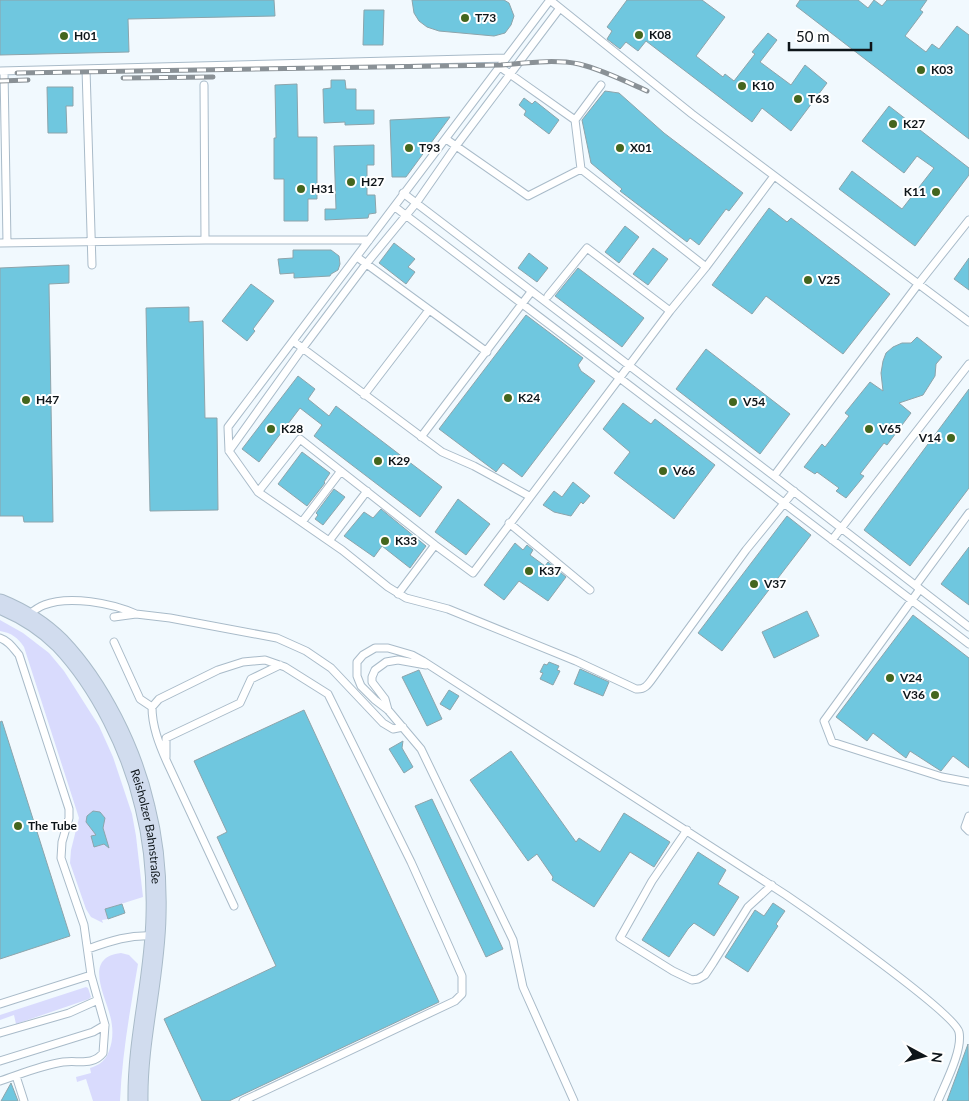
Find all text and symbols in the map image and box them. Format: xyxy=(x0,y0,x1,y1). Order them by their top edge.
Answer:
place label: T73 xyxy=(475,10,496,25)
marker: T73 xyxy=(459,12,471,24)
scale bar xyxy=(789,20,872,52)
place label: K08 xyxy=(649,27,671,42)
text: 50 m xyxy=(796,27,830,45)
place label: H01 xyxy=(74,28,97,43)
marker: K08 xyxy=(633,29,645,41)
marker: H01 xyxy=(58,30,70,42)
place label: K03 xyxy=(931,62,953,77)
marker: K03 xyxy=(915,64,927,76)
place label: K10 xyxy=(752,78,774,93)
marker: K10 xyxy=(736,80,748,92)
place label: T63 xyxy=(808,91,829,106)
marker: T63 xyxy=(792,93,804,105)
place label: K27 xyxy=(903,116,925,131)
marker: K27 xyxy=(887,118,899,130)
place label: T93 xyxy=(419,140,440,155)
place label: X01 xyxy=(630,140,652,155)
marker: T93 xyxy=(403,142,415,154)
marker: X01 xyxy=(614,142,626,154)
place label: H27 xyxy=(361,174,384,189)
marker: H27 xyxy=(345,176,357,188)
place label: H31 xyxy=(311,181,334,196)
marker: H31 xyxy=(295,183,307,195)
place label: K11 xyxy=(904,184,926,199)
marker: K11 xyxy=(930,186,942,198)
place label: V25 xyxy=(817,272,840,287)
marker: V25 xyxy=(802,274,814,286)
place label: K24 xyxy=(518,390,540,405)
place label: H47 xyxy=(36,392,59,407)
marker: K24 xyxy=(502,392,514,404)
marker: H47 xyxy=(20,394,32,406)
place label: V54 xyxy=(742,394,765,409)
marker: V54 xyxy=(727,396,739,408)
place label: K28 xyxy=(281,421,303,436)
place label: V65 xyxy=(878,421,901,436)
marker: K28 xyxy=(265,423,277,435)
marker: V65 xyxy=(863,423,875,435)
place label: V14 xyxy=(918,430,941,445)
marker: V14 xyxy=(945,432,957,444)
place label: K29 xyxy=(388,453,410,468)
marker: K29 xyxy=(372,455,384,467)
place label: V66 xyxy=(672,463,695,478)
marker: V66 xyxy=(657,465,669,477)
place label: K33 xyxy=(395,533,417,548)
marker: K33 xyxy=(379,535,391,547)
place label: K37 xyxy=(539,563,561,578)
marker: K37 xyxy=(523,565,535,577)
place label: V37 xyxy=(763,576,786,591)
marker: V37 xyxy=(748,578,760,590)
place label: V24 xyxy=(899,670,922,685)
marker: V24 xyxy=(884,672,896,684)
place label: V36 xyxy=(902,687,925,702)
marker: V36 xyxy=(929,689,941,701)
street label: Reisholzer Bahnstraße xyxy=(128,767,164,884)
place label: The Tube xyxy=(28,818,77,833)
marker: The Tube xyxy=(12,820,24,832)
north arrow xyxy=(899,1031,949,1081)
text: N xyxy=(928,1051,946,1064)

